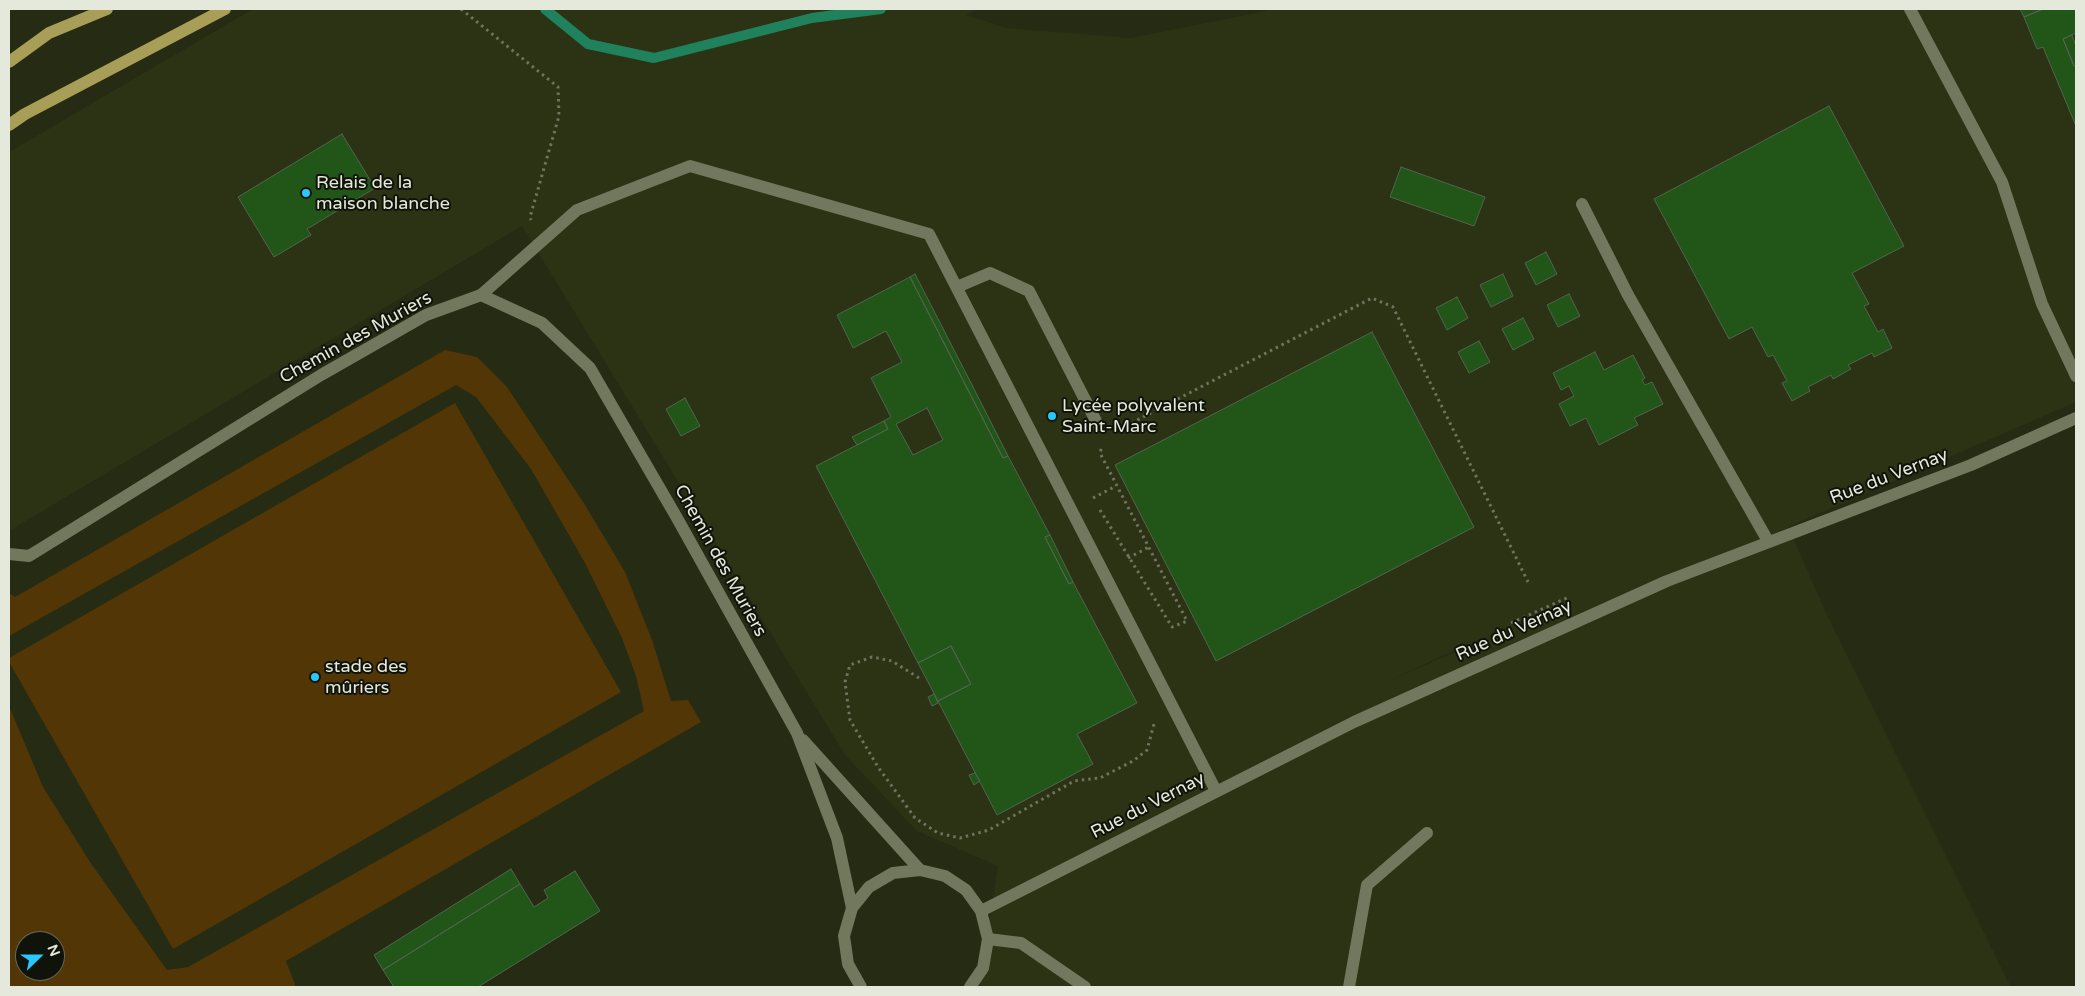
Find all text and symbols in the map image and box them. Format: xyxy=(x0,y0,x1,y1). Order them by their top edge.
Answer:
place label: Relais de la maison blanche xyxy=(316,172,450,214)
marker: Relais de la maison blanche xyxy=(300,187,312,199)
street label: Chemin des Muriers xyxy=(276,287,436,389)
place label: Lycée polyvalent Saint-Marc xyxy=(1062,395,1205,438)
marker: Lycée polyvalent Saint-Marc xyxy=(1046,410,1058,422)
street label: Rue du Vernay xyxy=(1827,445,1951,509)
street label: Chemin des Muriers xyxy=(669,481,771,641)
street label: Rue du Vernay xyxy=(1453,596,1575,666)
place label: stade des mûriers xyxy=(325,656,407,699)
marker: stade des mûriers xyxy=(309,671,321,683)
street label: Rue du Vernay xyxy=(1087,768,1209,844)
north arrow xyxy=(15,931,65,981)
text: N xyxy=(43,942,63,959)

